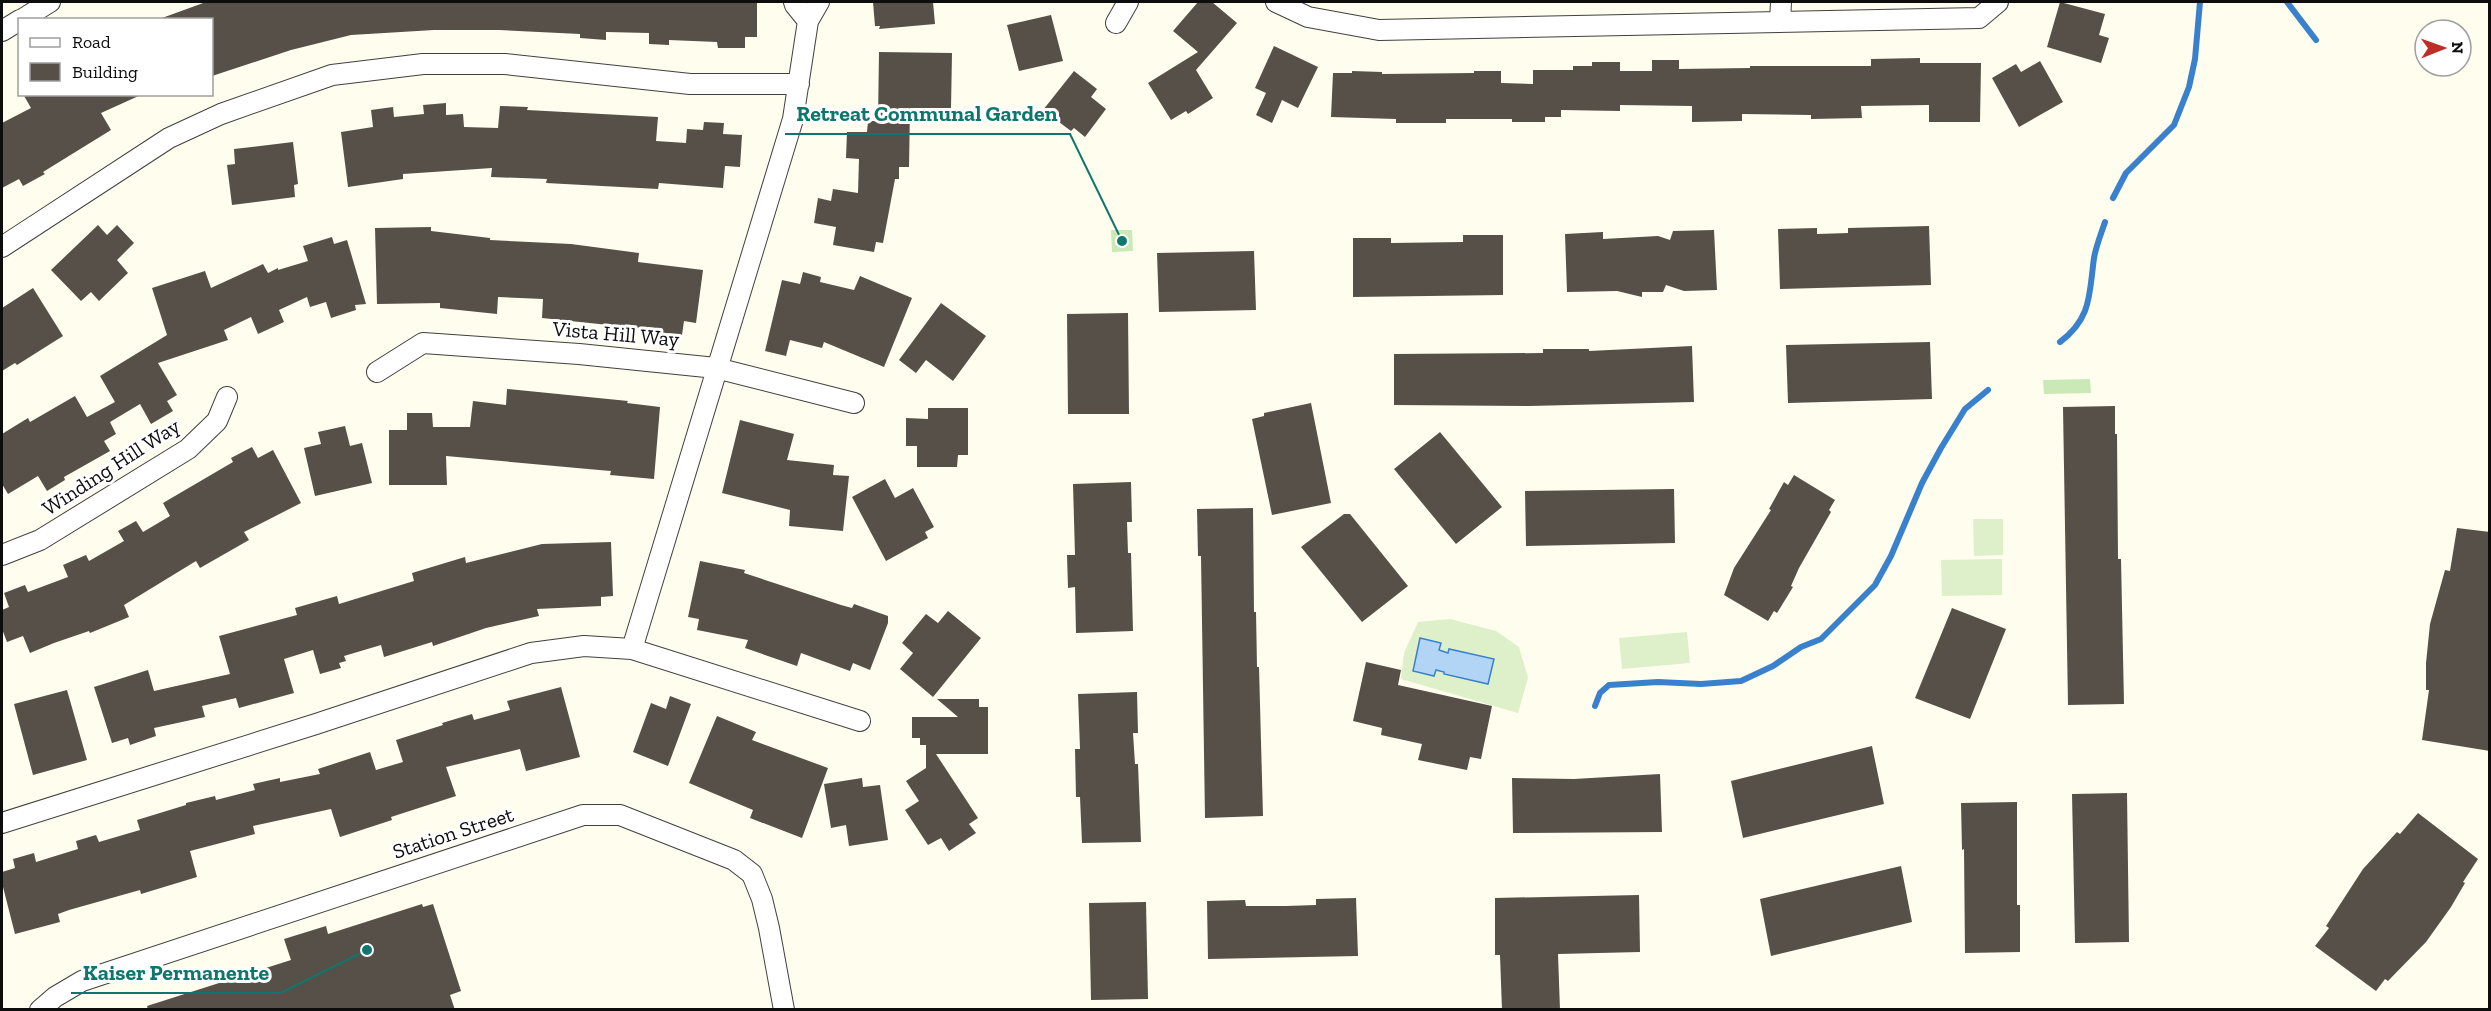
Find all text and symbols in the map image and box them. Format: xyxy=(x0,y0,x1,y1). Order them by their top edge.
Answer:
legend xyxy=(18,18,213,96)
north arrow xyxy=(2413,18,2473,78)
text: Road xyxy=(72,31,111,53)
text: N xyxy=(2448,41,2467,54)
text: Building xyxy=(72,61,138,83)
callout: Retreat Communal Garden xyxy=(785,94,1070,134)
text: Retreat Communal Garden xyxy=(796,100,1058,127)
street label: Vista Hill Way xyxy=(551,315,681,352)
street label: Winding Hill Way xyxy=(37,413,184,520)
street label: Station Street xyxy=(389,801,517,864)
callout: Kaiser Permanente xyxy=(71,953,281,993)
text: Kaiser Permanente xyxy=(83,959,270,986)

